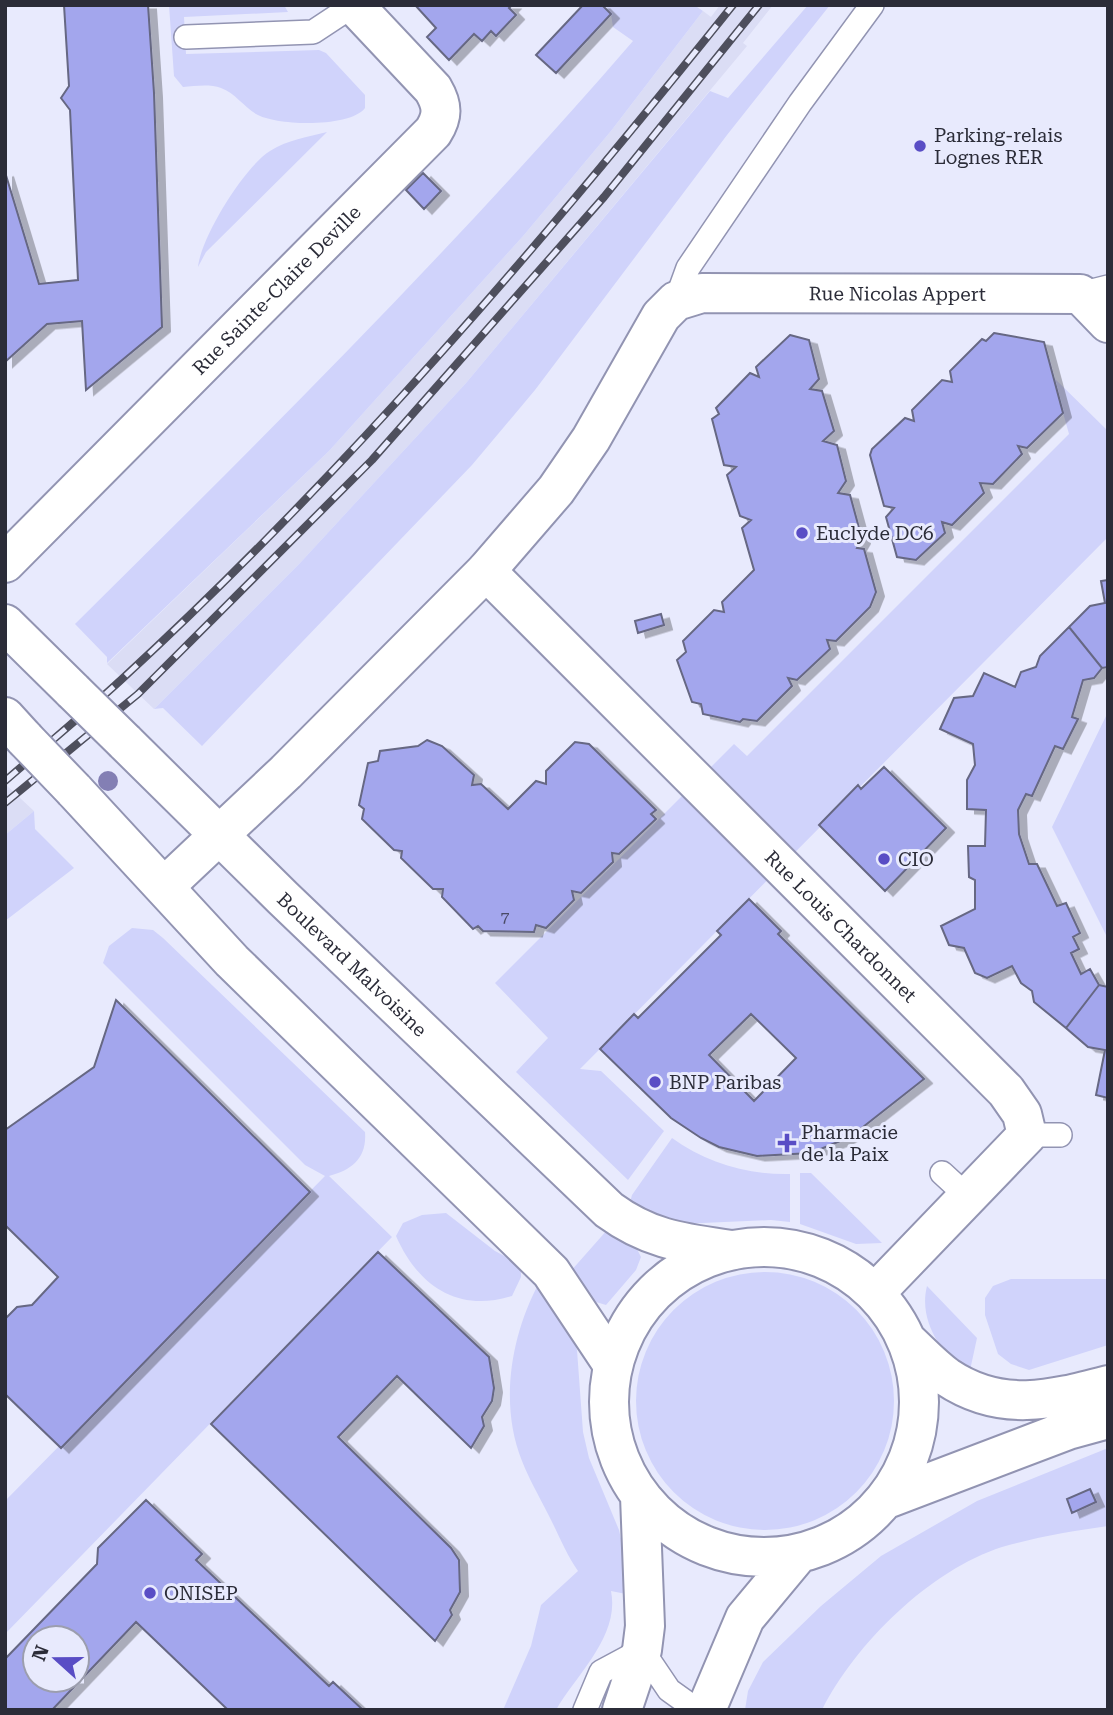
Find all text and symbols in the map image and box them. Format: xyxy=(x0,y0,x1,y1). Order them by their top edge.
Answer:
place label: Parking-relais Lognes RER xyxy=(934,124,1063,169)
marker: Parking-relais Lognes RER xyxy=(912,138,928,154)
street label: Rue Sainte-Claire Deville xyxy=(187,200,365,379)
street label: Rue Nicolas Appert xyxy=(809,282,986,305)
place label: Euclyde DC6 xyxy=(816,522,934,545)
marker: Euclyde DC6 xyxy=(794,525,810,541)
street label: Rue Louis Chardonnet xyxy=(760,845,922,1007)
place label: CIO xyxy=(898,848,934,871)
marker: CIO xyxy=(876,851,892,867)
street label: Boulevard Malvoisine xyxy=(273,887,432,1041)
house number: 7 xyxy=(501,907,510,926)
place label: BNP Paribas xyxy=(669,1071,781,1094)
marker: BNP Paribas xyxy=(647,1074,663,1090)
place label: Pharmacie de la Paix xyxy=(801,1121,898,1166)
marker: Pharmacie de la Paix xyxy=(779,1135,795,1151)
place label: ONISEP xyxy=(164,1582,238,1605)
marker: ONISEP xyxy=(142,1585,158,1601)
north arrow xyxy=(21,1624,91,1694)
text: N xyxy=(27,1642,54,1664)

